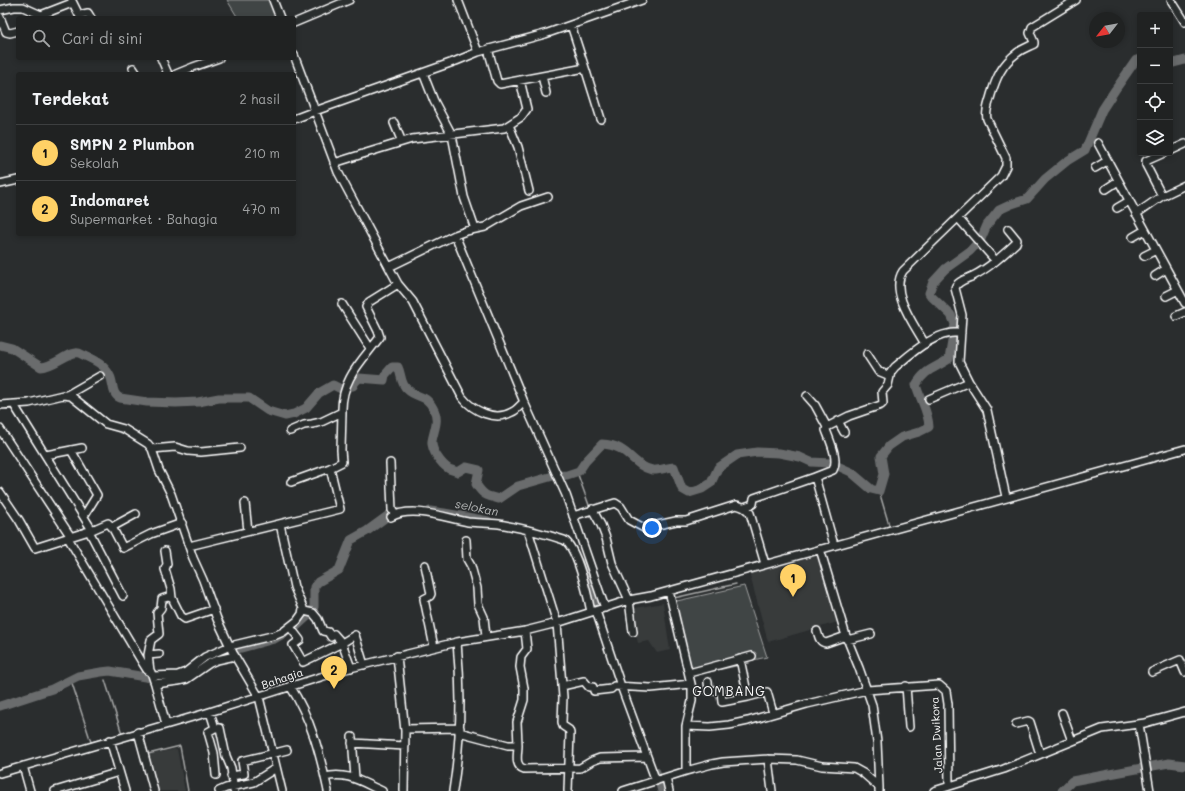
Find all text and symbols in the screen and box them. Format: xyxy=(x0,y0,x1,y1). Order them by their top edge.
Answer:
north arrow xyxy=(1089,12,1125,48)
map controls xyxy=(1137,12,1173,156)
button: + xyxy=(1137,12,1173,48)
search box xyxy=(16,16,296,60)
icon: search xyxy=(30,27,52,49)
text: Cari di sini xyxy=(62,28,143,48)
button: − xyxy=(1137,48,1173,84)
button: locate xyxy=(1137,84,1173,120)
text: Terdekat xyxy=(32,87,109,109)
text: 2 hasil xyxy=(240,90,280,107)
button: layers xyxy=(1137,120,1173,156)
text: SMPN 2 Plumbon xyxy=(70,134,194,154)
text: 1 xyxy=(42,144,48,161)
text: 210 m xyxy=(244,144,280,161)
text: Sekolah xyxy=(70,154,119,171)
text: Indomaret xyxy=(70,190,149,210)
text: 2 xyxy=(41,200,49,217)
text: 470 m xyxy=(243,200,280,217)
text: Supermarket · Bahagia xyxy=(70,210,218,227)
water label: selokan xyxy=(454,495,500,519)
your location xyxy=(642,518,662,538)
pin: 1 xyxy=(780,564,806,597)
pin: 2 xyxy=(321,656,347,689)
street label: Bahagia xyxy=(259,664,305,692)
district label: GOMBANG xyxy=(692,682,766,699)
street label: Jalan Dwikora xyxy=(927,696,945,774)

